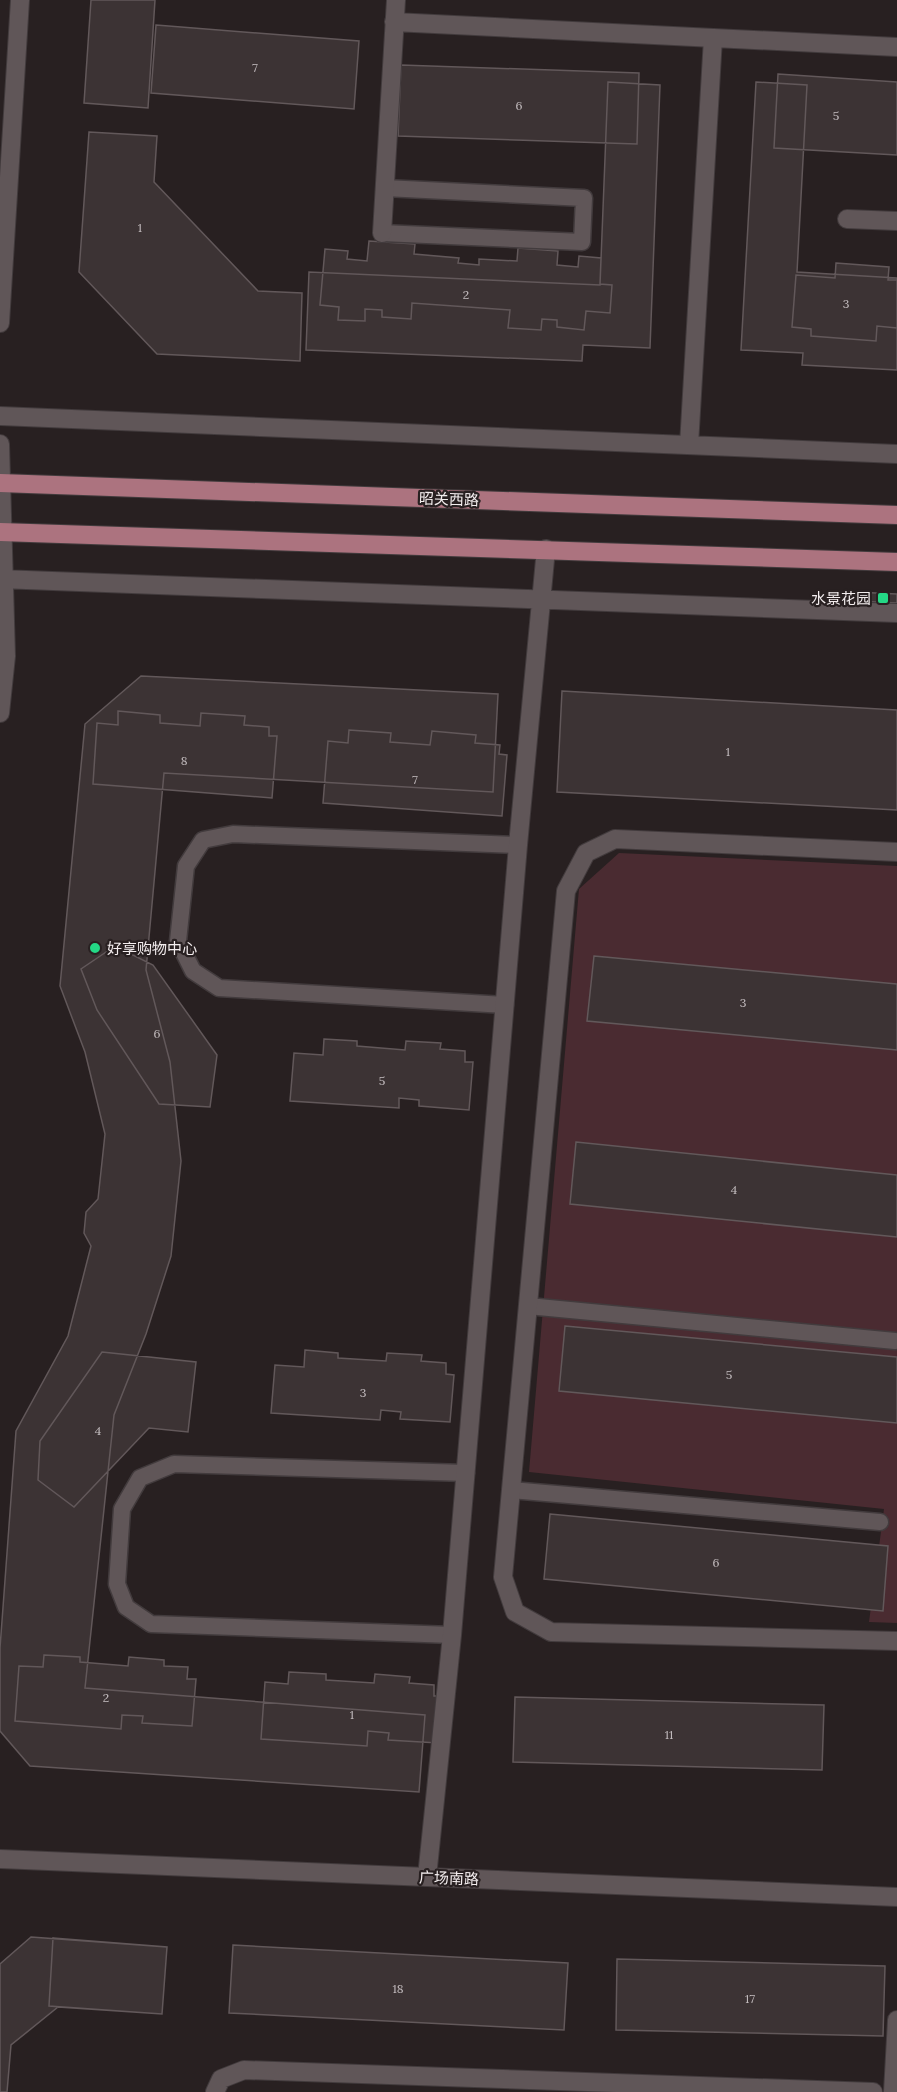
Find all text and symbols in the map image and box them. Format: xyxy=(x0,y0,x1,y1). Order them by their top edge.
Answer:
house number: 7 xyxy=(252,60,258,75)
house number: 6 xyxy=(516,98,523,113)
house number: 5 xyxy=(833,108,839,123)
house number: 1 xyxy=(138,220,142,235)
house number: 2 xyxy=(463,287,469,302)
house number: 3 xyxy=(843,296,850,311)
street label: 昭关西路 xyxy=(419,488,479,510)
place label: 水景花园 xyxy=(811,589,871,608)
marker: 水景花园 xyxy=(876,591,890,605)
house number: 1 xyxy=(726,744,730,759)
house number: 8 xyxy=(181,753,188,768)
house number: 7 xyxy=(412,772,418,787)
place label: 好享购物中心 xyxy=(107,939,197,958)
marker: 好享购物中心 xyxy=(88,941,102,955)
house number: 3 xyxy=(740,995,747,1010)
house number: 6 xyxy=(154,1026,161,1041)
house number: 5 xyxy=(379,1073,385,1088)
house number: 4 xyxy=(731,1182,738,1197)
house number: 5 xyxy=(726,1367,732,1382)
house number: 3 xyxy=(360,1385,367,1400)
house number: 4 xyxy=(95,1423,102,1438)
house number: 6 xyxy=(713,1555,720,1570)
house number: 2 xyxy=(103,1690,109,1705)
house number: 1 xyxy=(350,1707,354,1722)
house number: 11 xyxy=(665,1727,673,1742)
street label: 广场南路 xyxy=(419,1867,479,1889)
house number: 18 xyxy=(392,1981,404,1996)
house number: 17 xyxy=(745,1991,755,2006)

